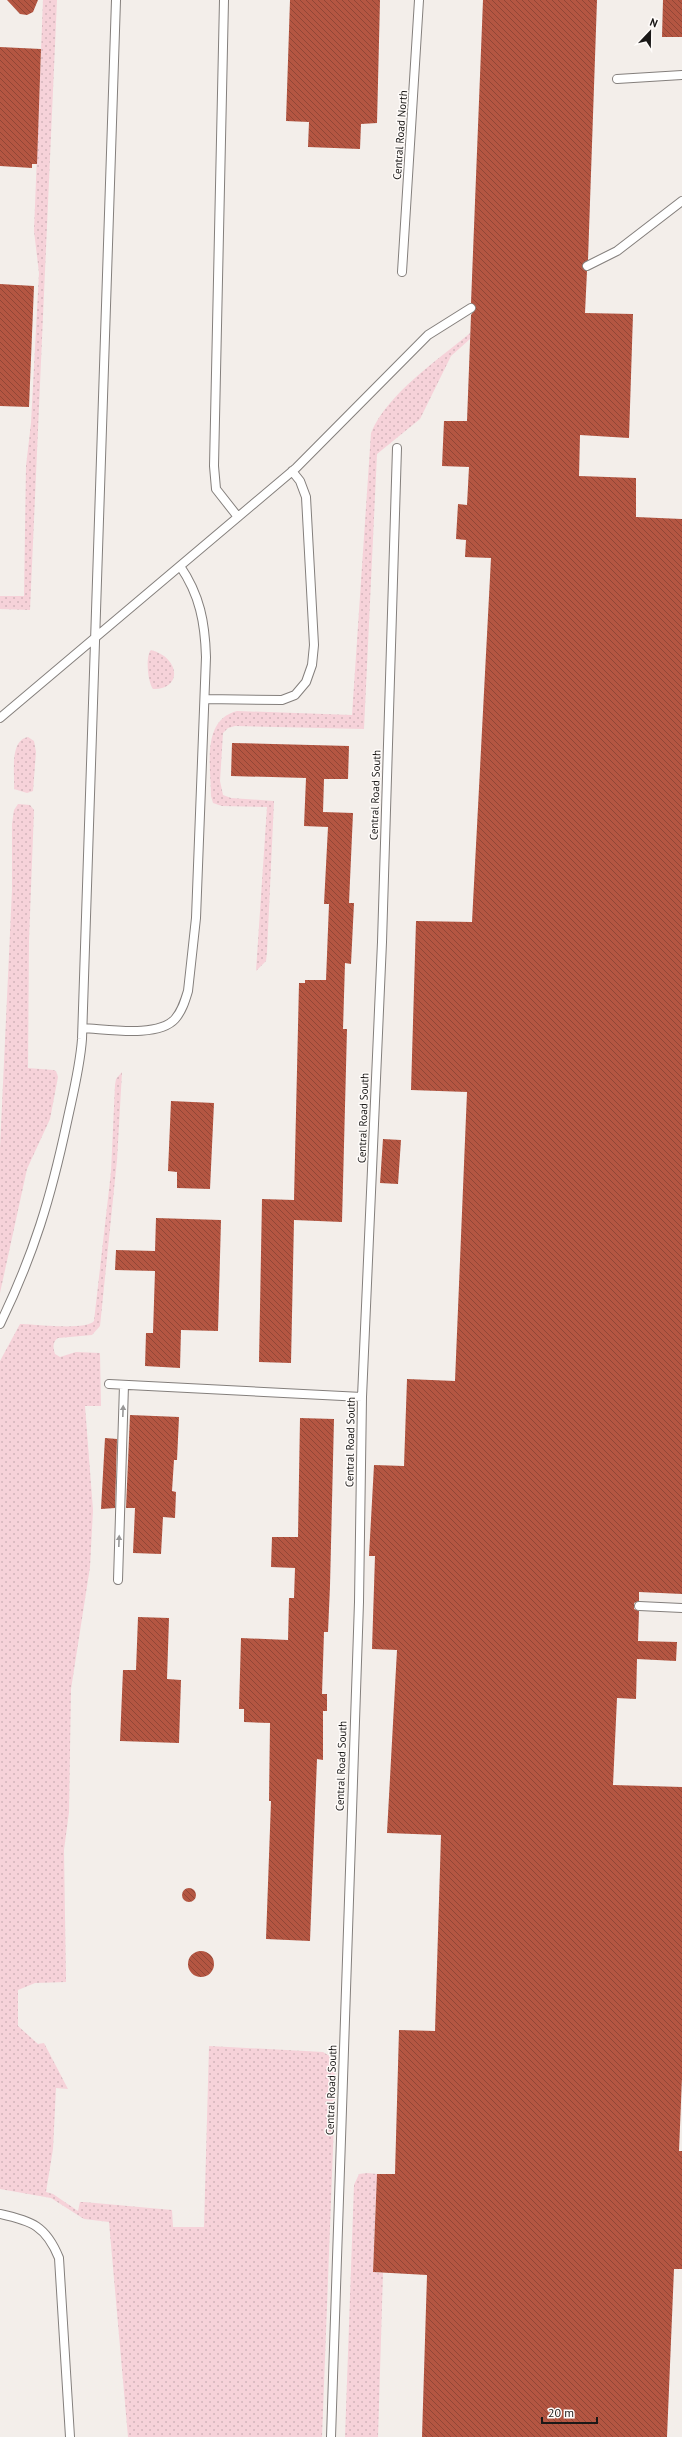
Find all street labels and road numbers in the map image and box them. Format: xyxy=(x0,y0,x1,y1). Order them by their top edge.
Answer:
street label: Central Road North xyxy=(390,90,410,180)
street label: Central Road South xyxy=(366,750,384,840)
street label: Central Road South xyxy=(354,1073,372,1163)
street label: Central Road South xyxy=(342,1397,358,1487)
street label: Central Road South xyxy=(332,1721,350,1811)
street label: Central Road South xyxy=(322,2045,340,2135)

